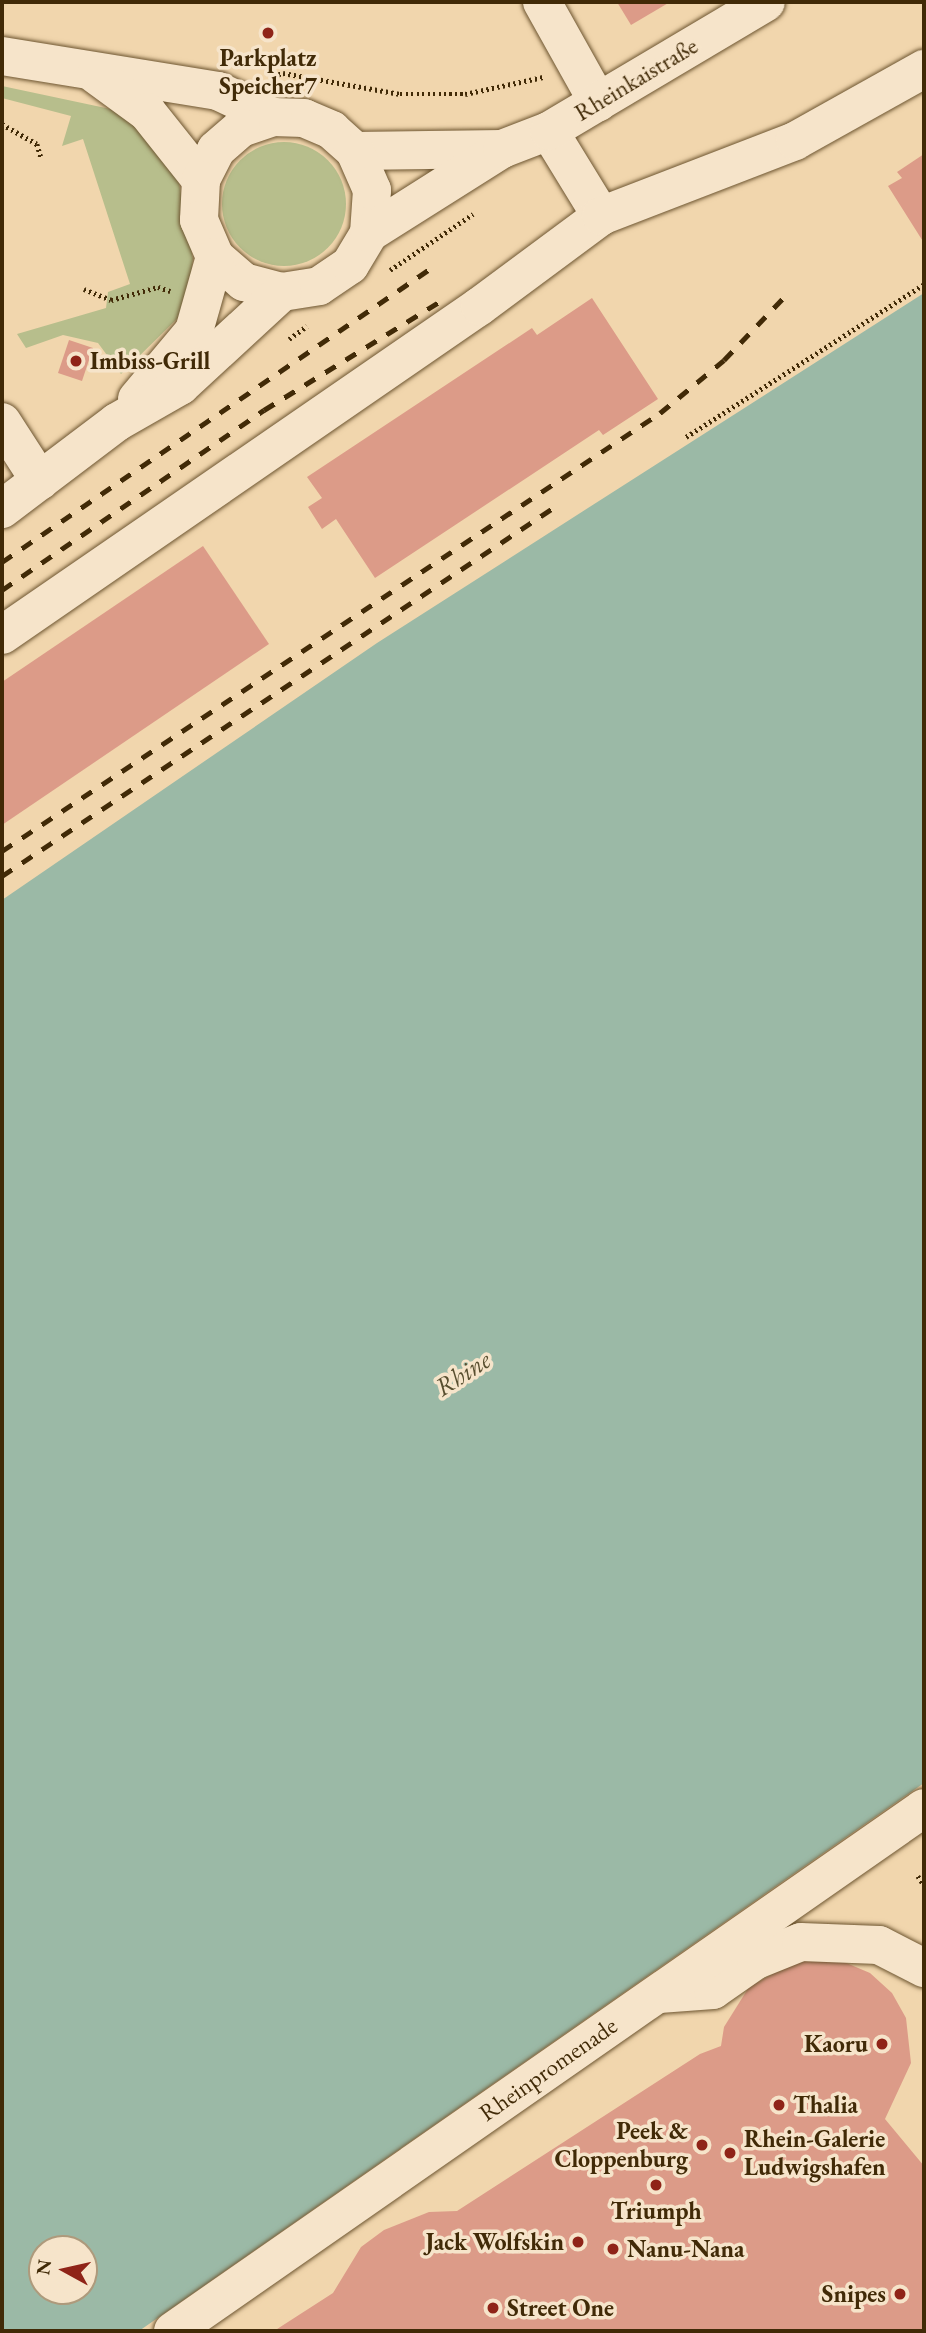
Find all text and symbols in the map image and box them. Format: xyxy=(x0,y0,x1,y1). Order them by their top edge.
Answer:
marker: Parkplatz Speicher7 xyxy=(260,25,276,41)
street label: Rheinkaistraße xyxy=(569,31,703,127)
place label: Parkplatz Speicher7 xyxy=(219,44,317,100)
place label: Imbiss-Grill xyxy=(90,347,210,375)
marker: Imbiss-Grill xyxy=(68,353,84,369)
water label: Rhine xyxy=(429,1344,497,1404)
street label: Rheinpromenade xyxy=(474,2011,622,2127)
place label: Kaoru xyxy=(804,2030,868,2058)
marker: Kaoru xyxy=(874,2036,890,2052)
place label: Thalia xyxy=(793,2091,858,2119)
marker: Thalia xyxy=(771,2097,787,2113)
place label: Peek & Cloppenburg xyxy=(555,2117,688,2173)
place label: Rhein-Galerie Ludwigshafen xyxy=(744,2125,885,2181)
marker: Peek & Cloppenburg xyxy=(694,2137,710,2153)
marker: Rhein-Galerie Ludwigshafen xyxy=(722,2145,738,2161)
marker: Triumph xyxy=(648,2177,664,2193)
place label: Triumph xyxy=(610,2197,702,2225)
place label: Jack Wolfskin xyxy=(425,2228,564,2256)
marker: Jack Wolfskin xyxy=(570,2234,586,2250)
north arrow xyxy=(28,2235,98,2305)
place label: Nanu-Nana xyxy=(627,2235,745,2263)
marker: Nanu-Nana xyxy=(605,2241,621,2257)
text: N xyxy=(30,2258,57,2277)
place label: Snipes xyxy=(822,2280,886,2308)
marker: Snipes xyxy=(892,2286,908,2302)
place label: Street One xyxy=(507,2294,614,2322)
marker: Street One xyxy=(485,2300,501,2316)

